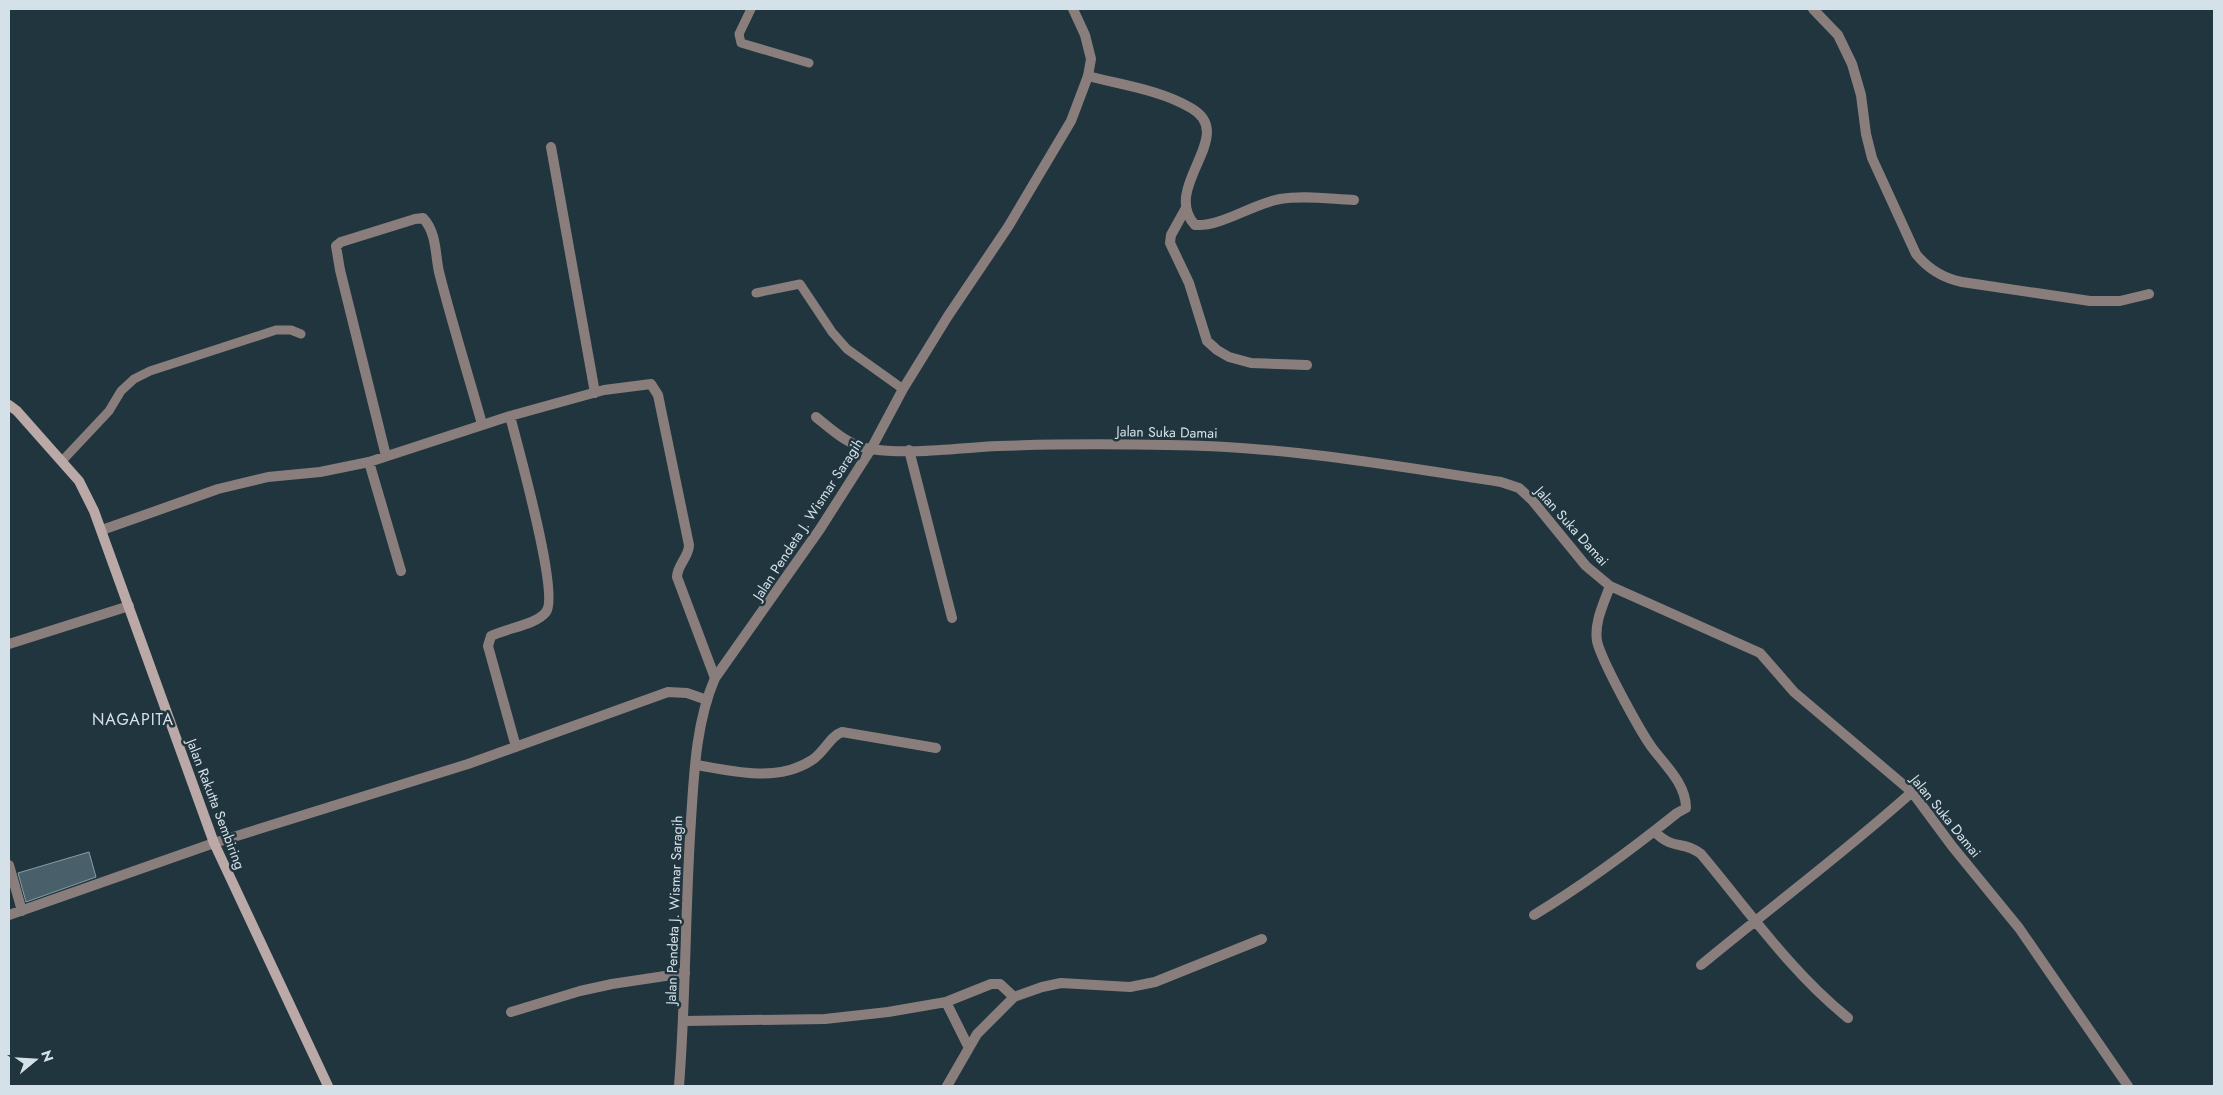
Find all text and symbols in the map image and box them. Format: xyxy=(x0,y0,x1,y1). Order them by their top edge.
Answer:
street label: Jalan Suka Damai xyxy=(1114,421,1218,443)
street label: Jalan Pendeta J. Wismar Saragih xyxy=(747,434,868,606)
street label: Jalan Suka Damai xyxy=(1529,480,1613,570)
district label: NAGAPITA xyxy=(92,708,174,731)
street label: Jalan Rakutta Sembiring xyxy=(181,734,250,872)
street label: Jalan Suka Damai xyxy=(1905,769,1986,862)
street label: Jalan Pendeta J. Wismar Saragih xyxy=(661,815,687,1007)
north arrow xyxy=(10,1035,60,1085)
text: N xyxy=(36,1048,59,1064)

